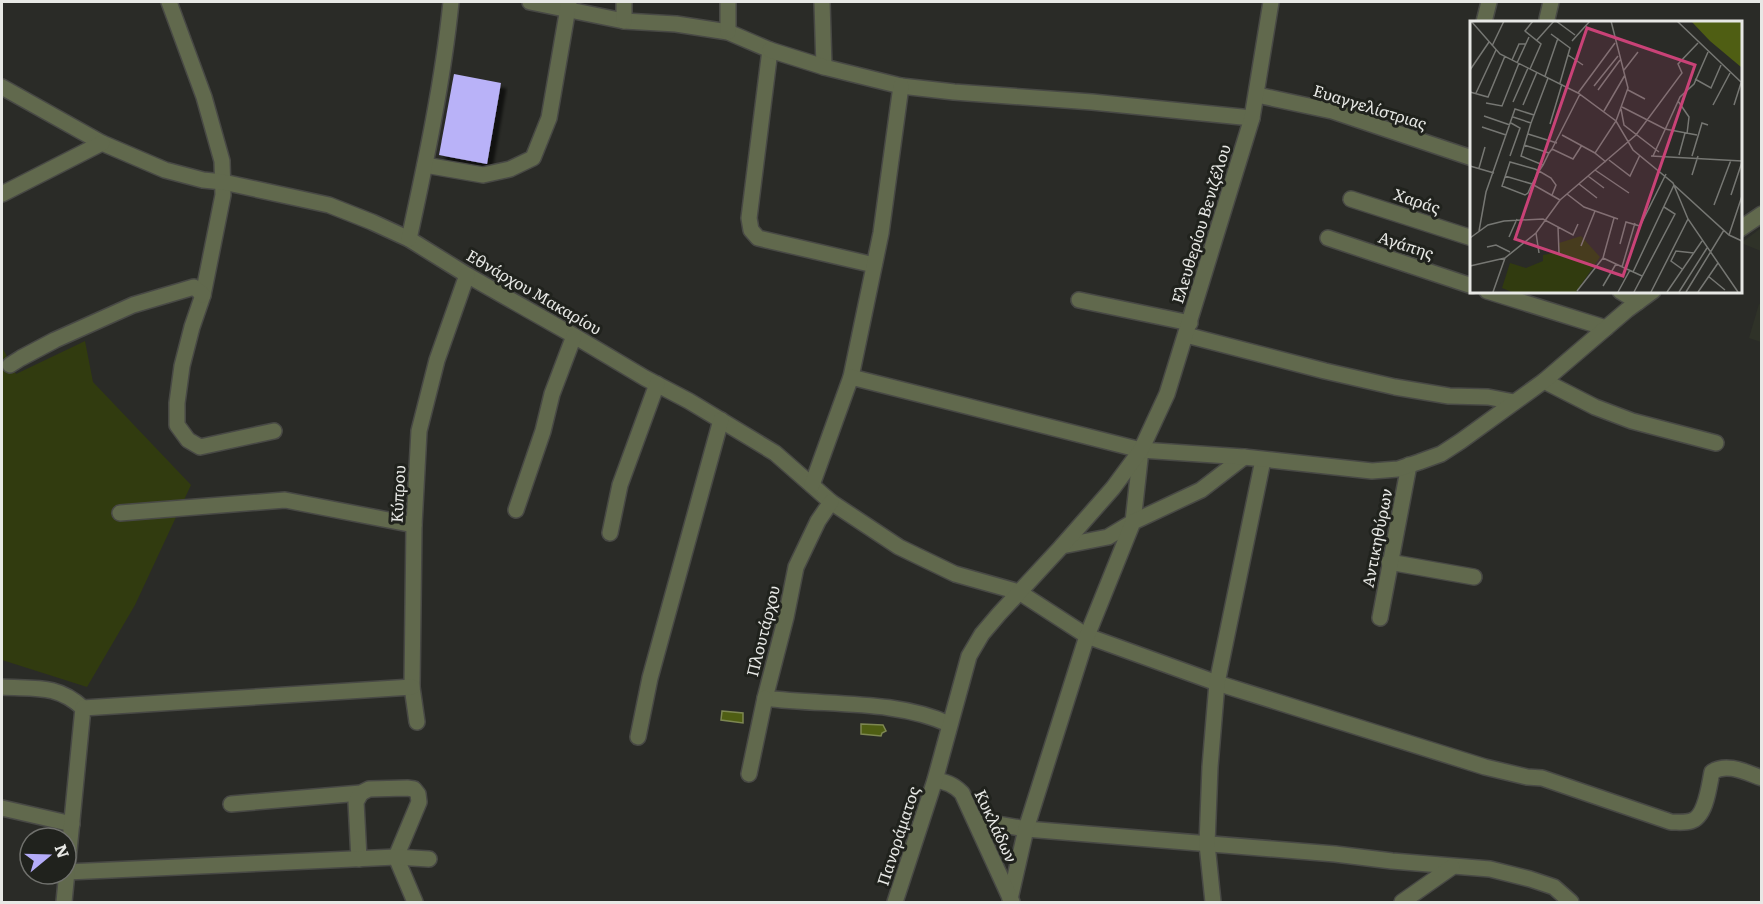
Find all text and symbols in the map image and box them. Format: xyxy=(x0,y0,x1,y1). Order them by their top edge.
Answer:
inset map xyxy=(1470,21,1742,292)
street label: Ευαγγελίστριας xyxy=(1311,77,1430,135)
street label: Ελευθερίου Βενιζέλου xyxy=(1164,141,1236,306)
street label: Χαράς xyxy=(1391,181,1444,219)
street label: Αγάπης xyxy=(1375,224,1437,264)
street label: Εθνάρχου Μακαρίου xyxy=(462,243,607,340)
street label: Κύπρου xyxy=(384,464,410,523)
street label: Αντικηθύρων xyxy=(1355,486,1397,589)
street label: Πλουτάρχου xyxy=(739,583,785,679)
street label: Πανοράματος xyxy=(870,783,924,889)
street label: Κυκλάδων xyxy=(969,785,1024,866)
north arrow xyxy=(18,826,78,886)
text: N xyxy=(50,841,77,861)

